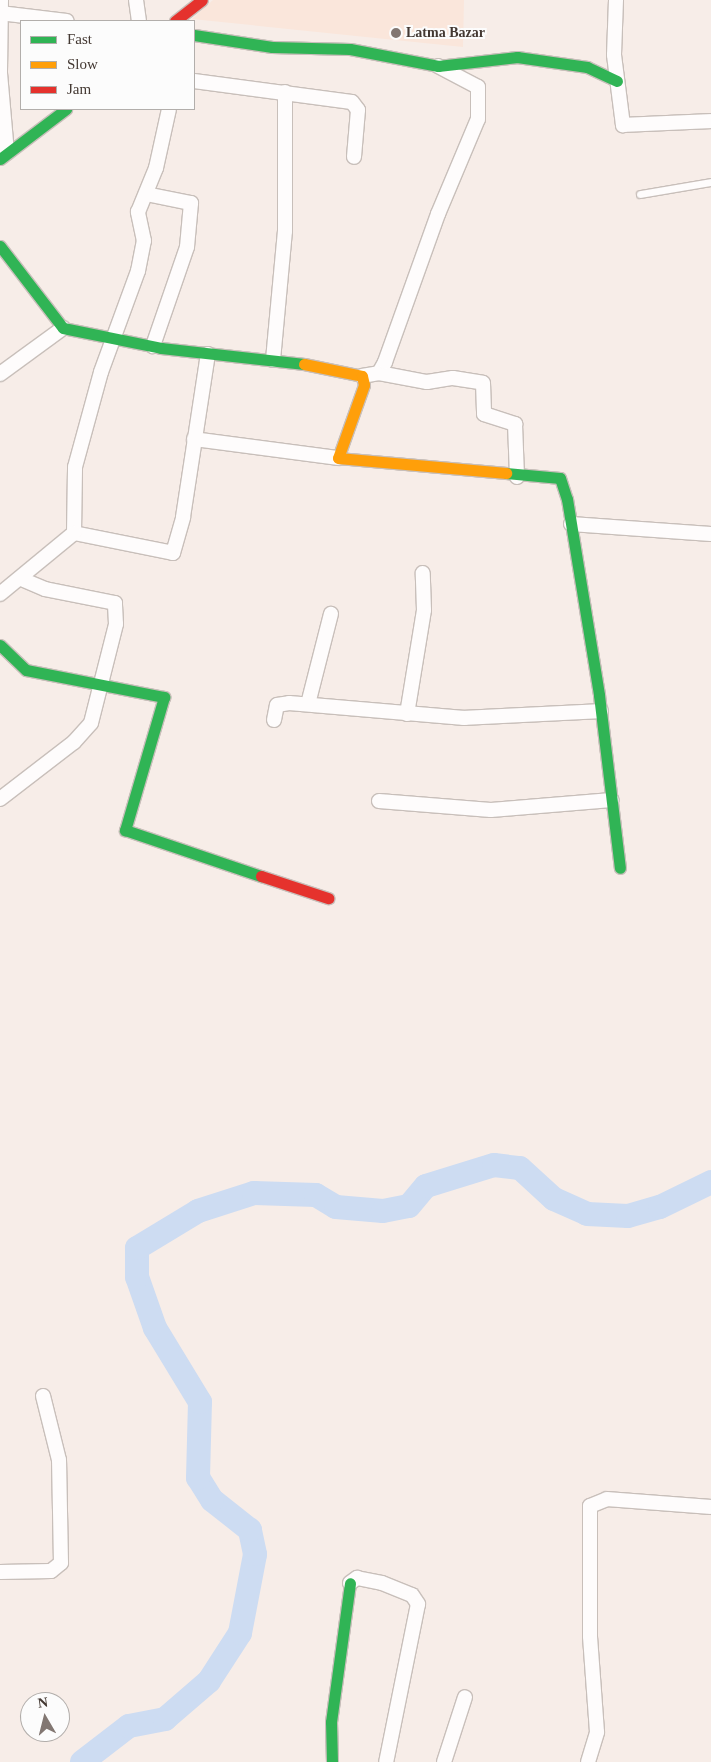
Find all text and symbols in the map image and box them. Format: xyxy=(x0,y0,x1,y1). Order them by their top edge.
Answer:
legend xyxy=(20,20,195,110)
place label: Latma Bazar xyxy=(406,25,485,41)
marker: Latma Bazar xyxy=(390,27,402,39)
text: Fast xyxy=(67,31,92,47)
text: Slow xyxy=(67,56,98,72)
text: Jam xyxy=(67,81,91,97)
north arrow xyxy=(20,1692,70,1742)
text: N xyxy=(37,1695,49,1711)

